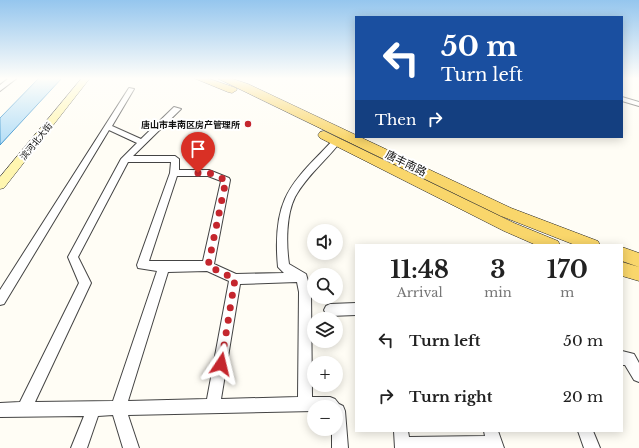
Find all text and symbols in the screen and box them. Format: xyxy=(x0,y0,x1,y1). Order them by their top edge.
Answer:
text: 50 m xyxy=(441,29,517,64)
icon: left xyxy=(375,32,427,84)
text: Turn left xyxy=(441,64,523,86)
icon: right xyxy=(424,108,446,130)
text: Then xyxy=(375,110,416,129)
place label: 唐山市丰南区房产管理所 xyxy=(141,119,240,130)
marker: 唐山市丰南区房产管理所 xyxy=(243,119,253,129)
street label: 滨河北大街 xyxy=(18,120,54,162)
pin xyxy=(181,132,215,173)
icon: arrive xyxy=(187,138,209,160)
street label: 唐丰南路 xyxy=(383,147,429,179)
map controls xyxy=(307,224,343,436)
button: sound xyxy=(307,224,343,260)
text: 11:48 xyxy=(390,255,449,284)
text: 3 xyxy=(490,255,506,284)
text: 170 xyxy=(547,255,588,284)
button: search xyxy=(307,268,343,304)
text: Arrival xyxy=(397,284,443,301)
text: min xyxy=(484,284,512,301)
text: m xyxy=(560,284,574,301)
button: layers xyxy=(307,312,343,348)
icon: left xyxy=(375,329,397,351)
text: Turn left xyxy=(409,331,480,350)
text: 50 m xyxy=(563,331,603,350)
position arrow xyxy=(200,343,242,385)
button: + xyxy=(307,356,343,392)
icon: right xyxy=(375,385,397,407)
text: Turn right xyxy=(409,387,492,406)
text: 20 m xyxy=(563,387,603,406)
button: − xyxy=(307,400,343,436)

